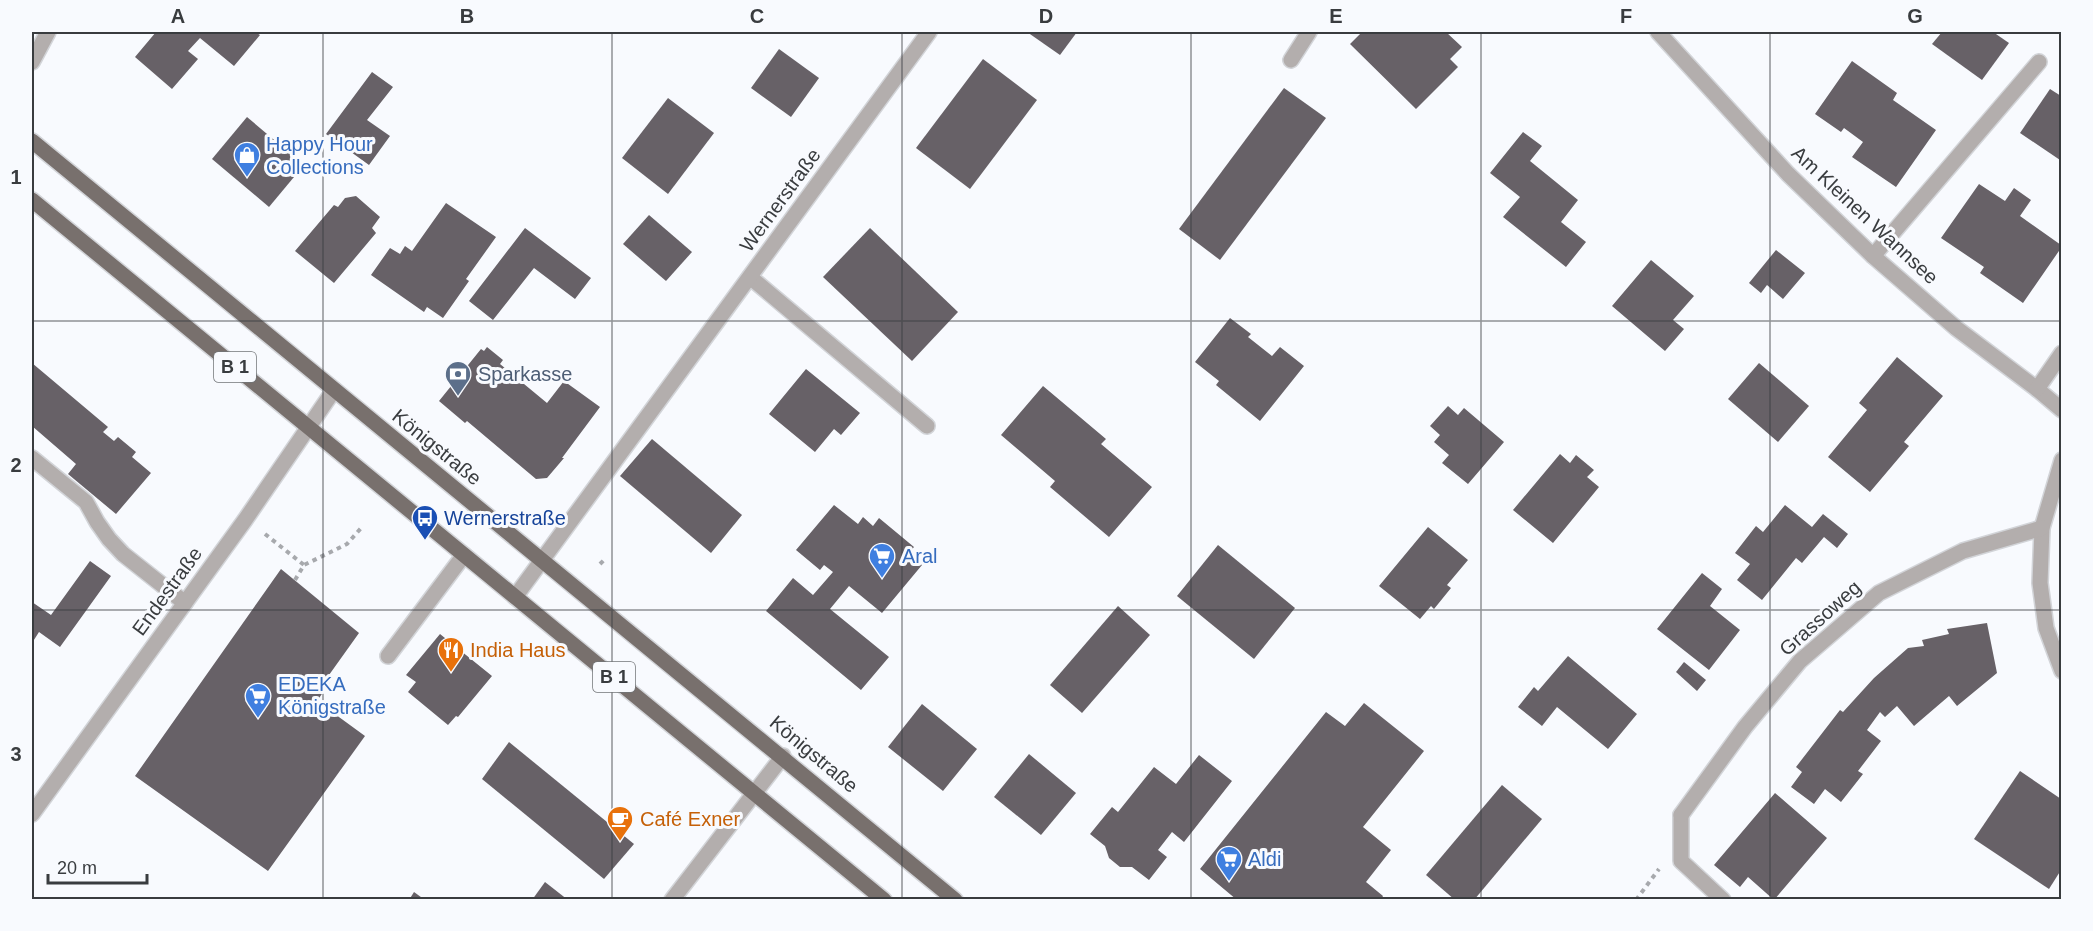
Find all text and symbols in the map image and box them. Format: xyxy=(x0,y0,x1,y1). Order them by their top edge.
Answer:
text: A xyxy=(171,5,185,27)
text: B xyxy=(460,5,474,27)
text: C xyxy=(750,5,764,27)
text: D xyxy=(1039,5,1053,27)
text: E xyxy=(1329,5,1343,27)
text: F xyxy=(1620,5,1632,27)
text: G xyxy=(1907,5,1923,27)
place label: Happy Hour Collections xyxy=(266,133,373,178)
shop icon: Happy Hour Collections xyxy=(232,140,262,178)
street label: Am Kleinen Wannsee xyxy=(1787,142,1943,288)
street label: Wernerstraße xyxy=(735,144,825,256)
text: 1 xyxy=(10,166,22,188)
road number: B 1 xyxy=(214,352,256,382)
bank icon: Sparkasse xyxy=(443,359,473,397)
place label: Sparkasse xyxy=(478,363,573,385)
street label: Königstraße xyxy=(388,405,486,489)
text: 2 xyxy=(10,454,22,476)
bus stop icon: Wernerstraße xyxy=(410,503,440,541)
place label: Wernerstraße xyxy=(444,507,566,529)
supermarket icon: Aral xyxy=(867,541,897,579)
street label: Endestraße xyxy=(128,543,206,639)
place label: Aral xyxy=(902,545,938,567)
street label: Grassoweg xyxy=(1775,576,1865,660)
restaurant icon: India Haus xyxy=(436,635,466,673)
place label: India Haus xyxy=(470,639,566,661)
road number: B 1 xyxy=(593,662,635,692)
place label: EDEKA Königstraße xyxy=(278,673,386,718)
supermarket icon: EDEKA Königstraße xyxy=(243,681,273,719)
street label: Königstraße xyxy=(766,711,862,797)
text: 3 xyxy=(10,743,22,765)
cafe icon: Café Exner xyxy=(605,804,635,842)
place label: Café Exner xyxy=(640,808,740,830)
supermarket icon: Aldi xyxy=(1214,844,1244,882)
scale bar xyxy=(48,847,147,885)
place label: Aldi xyxy=(1248,848,1281,870)
text: 20 m xyxy=(57,858,97,878)

